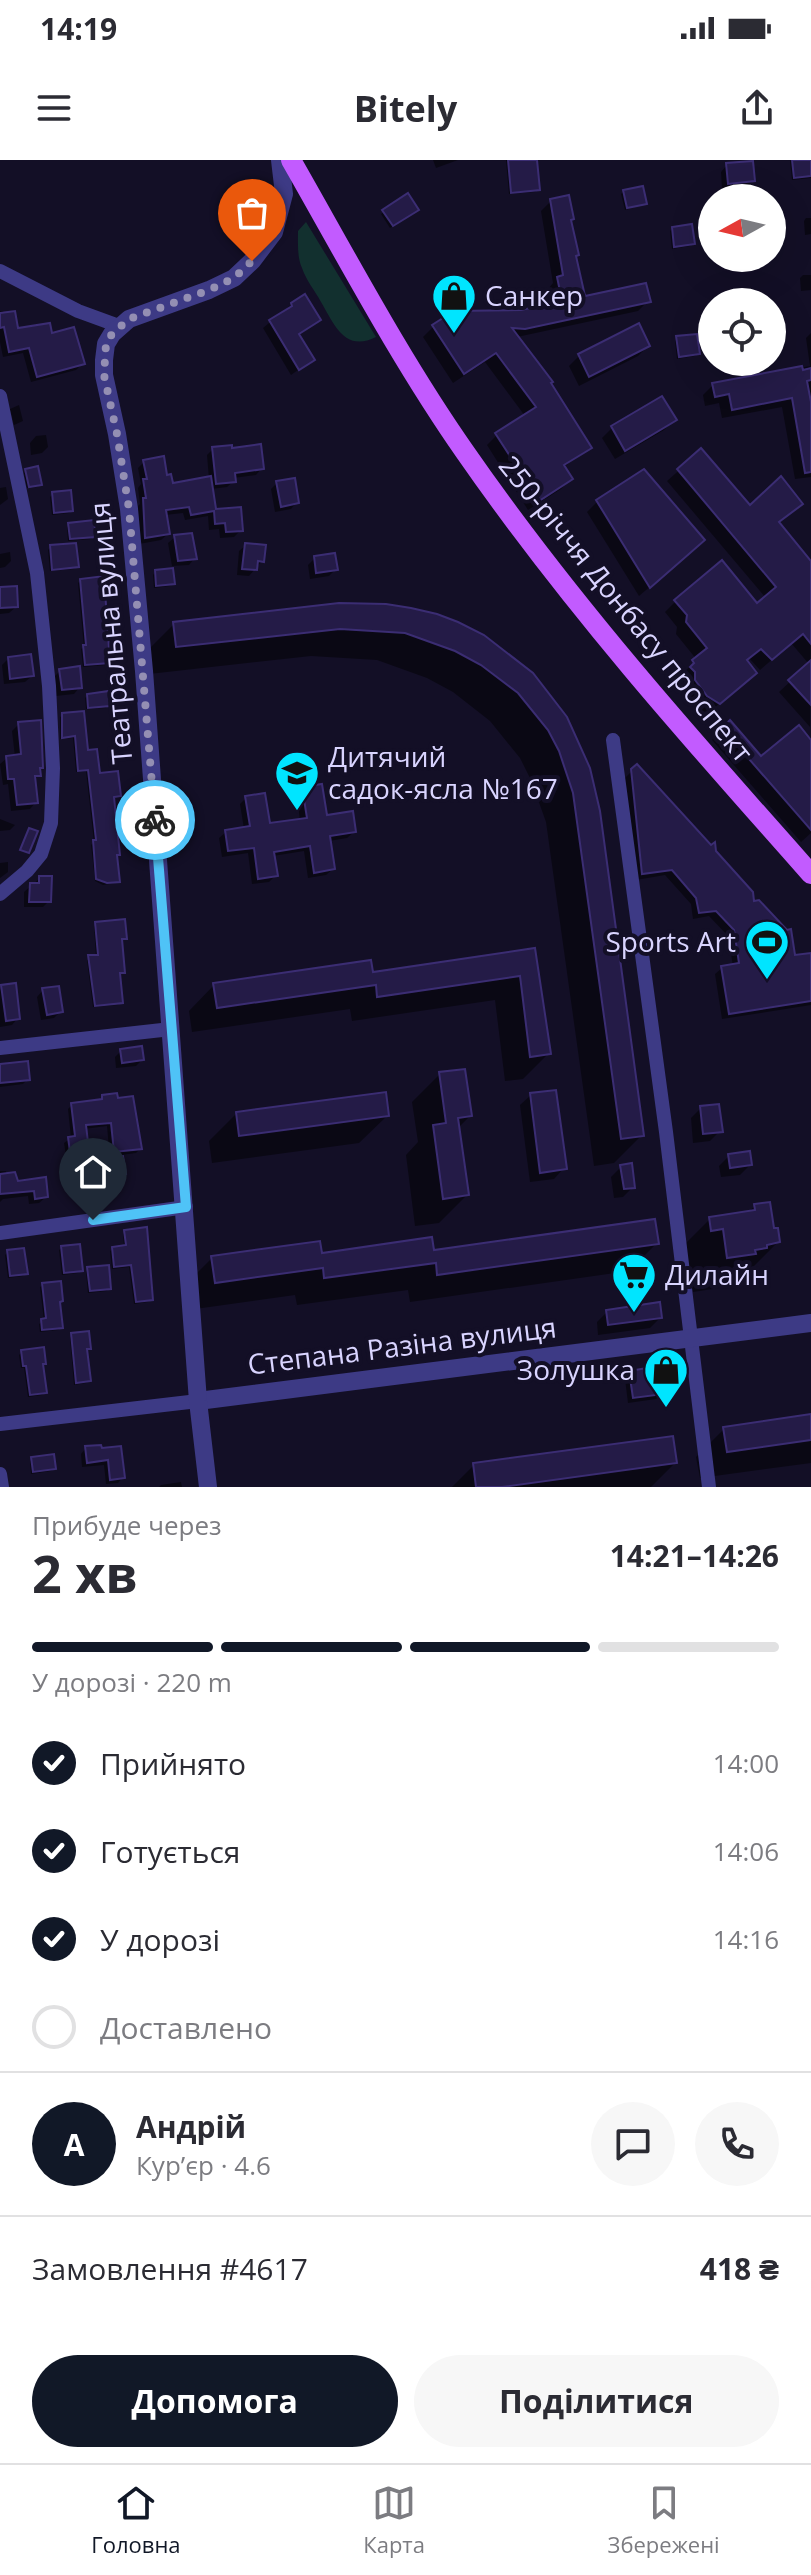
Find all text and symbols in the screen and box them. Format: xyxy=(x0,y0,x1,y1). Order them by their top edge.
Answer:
text: 14:19 xyxy=(40,8,117,49)
text: Bitely xyxy=(354,84,457,133)
icon: menu xyxy=(32,86,76,130)
icon: share xyxy=(735,86,779,130)
pin xyxy=(218,179,286,261)
north arrow xyxy=(698,184,786,272)
map controls xyxy=(698,184,786,376)
icon: bag xyxy=(230,191,274,235)
shop icon: Санкер xyxy=(430,272,478,335)
place label: Санкер xyxy=(485,276,583,314)
button: locate xyxy=(698,288,786,376)
street label: 250-річчя Донбасу проспект xyxy=(491,447,762,770)
street label: Театральна вулиця xyxy=(80,501,140,766)
place label: Дитячий садок-ясла №167 xyxy=(328,737,558,807)
school or university icon: Дитячий садок-ясла №167 xyxy=(273,749,321,812)
courier xyxy=(115,780,195,860)
icon: bike xyxy=(133,798,177,842)
sports icon: Sports Art xyxy=(743,918,791,981)
place label: Sports Art xyxy=(606,922,736,960)
pin xyxy=(59,1138,127,1220)
icon: home xyxy=(71,1150,115,1194)
supermarket icon: Дилайн xyxy=(610,1251,658,1314)
place label: Дилайн xyxy=(665,1255,769,1293)
street label: Степана Разіна вулиця xyxy=(245,1307,558,1383)
shop icon: Золушка xyxy=(642,1346,690,1409)
place label: Золушка xyxy=(517,1350,635,1388)
text: Прибуде через xyxy=(32,1507,222,1543)
text: 14:21–14:26 xyxy=(610,1535,779,1576)
text: 2 хв xyxy=(32,1537,138,1608)
text: У дорозі · 220 m xyxy=(32,1664,232,1700)
icon: check xyxy=(32,1741,76,1785)
text: Прийнято xyxy=(100,1743,246,1784)
text: 14:00 xyxy=(713,1745,779,1781)
icon: check xyxy=(32,1829,76,1873)
text: Готується xyxy=(100,1831,240,1872)
text: 14:06 xyxy=(713,1833,779,1869)
icon: check xyxy=(32,1917,76,1961)
text: У дорозі xyxy=(100,1919,220,1960)
text: 14:16 xyxy=(713,1921,779,1957)
text: Доставлено xyxy=(100,2007,272,2048)
button: chat xyxy=(591,2102,675,2186)
button: phone xyxy=(695,2102,779,2186)
text: Андрій xyxy=(136,2106,246,2147)
text: А xyxy=(64,2124,84,2165)
text: Кур’єр · 4.6 xyxy=(136,2147,271,2183)
text: Замовлення #4617 xyxy=(32,2248,308,2289)
text: 418 ₴ xyxy=(700,2248,779,2289)
button: Допомога xyxy=(32,2355,398,2447)
button: Поділитися xyxy=(414,2355,779,2447)
tab: Головна xyxy=(91,2481,181,2559)
tab: Карта xyxy=(363,2481,425,2559)
tab: Збережені xyxy=(608,2481,720,2559)

